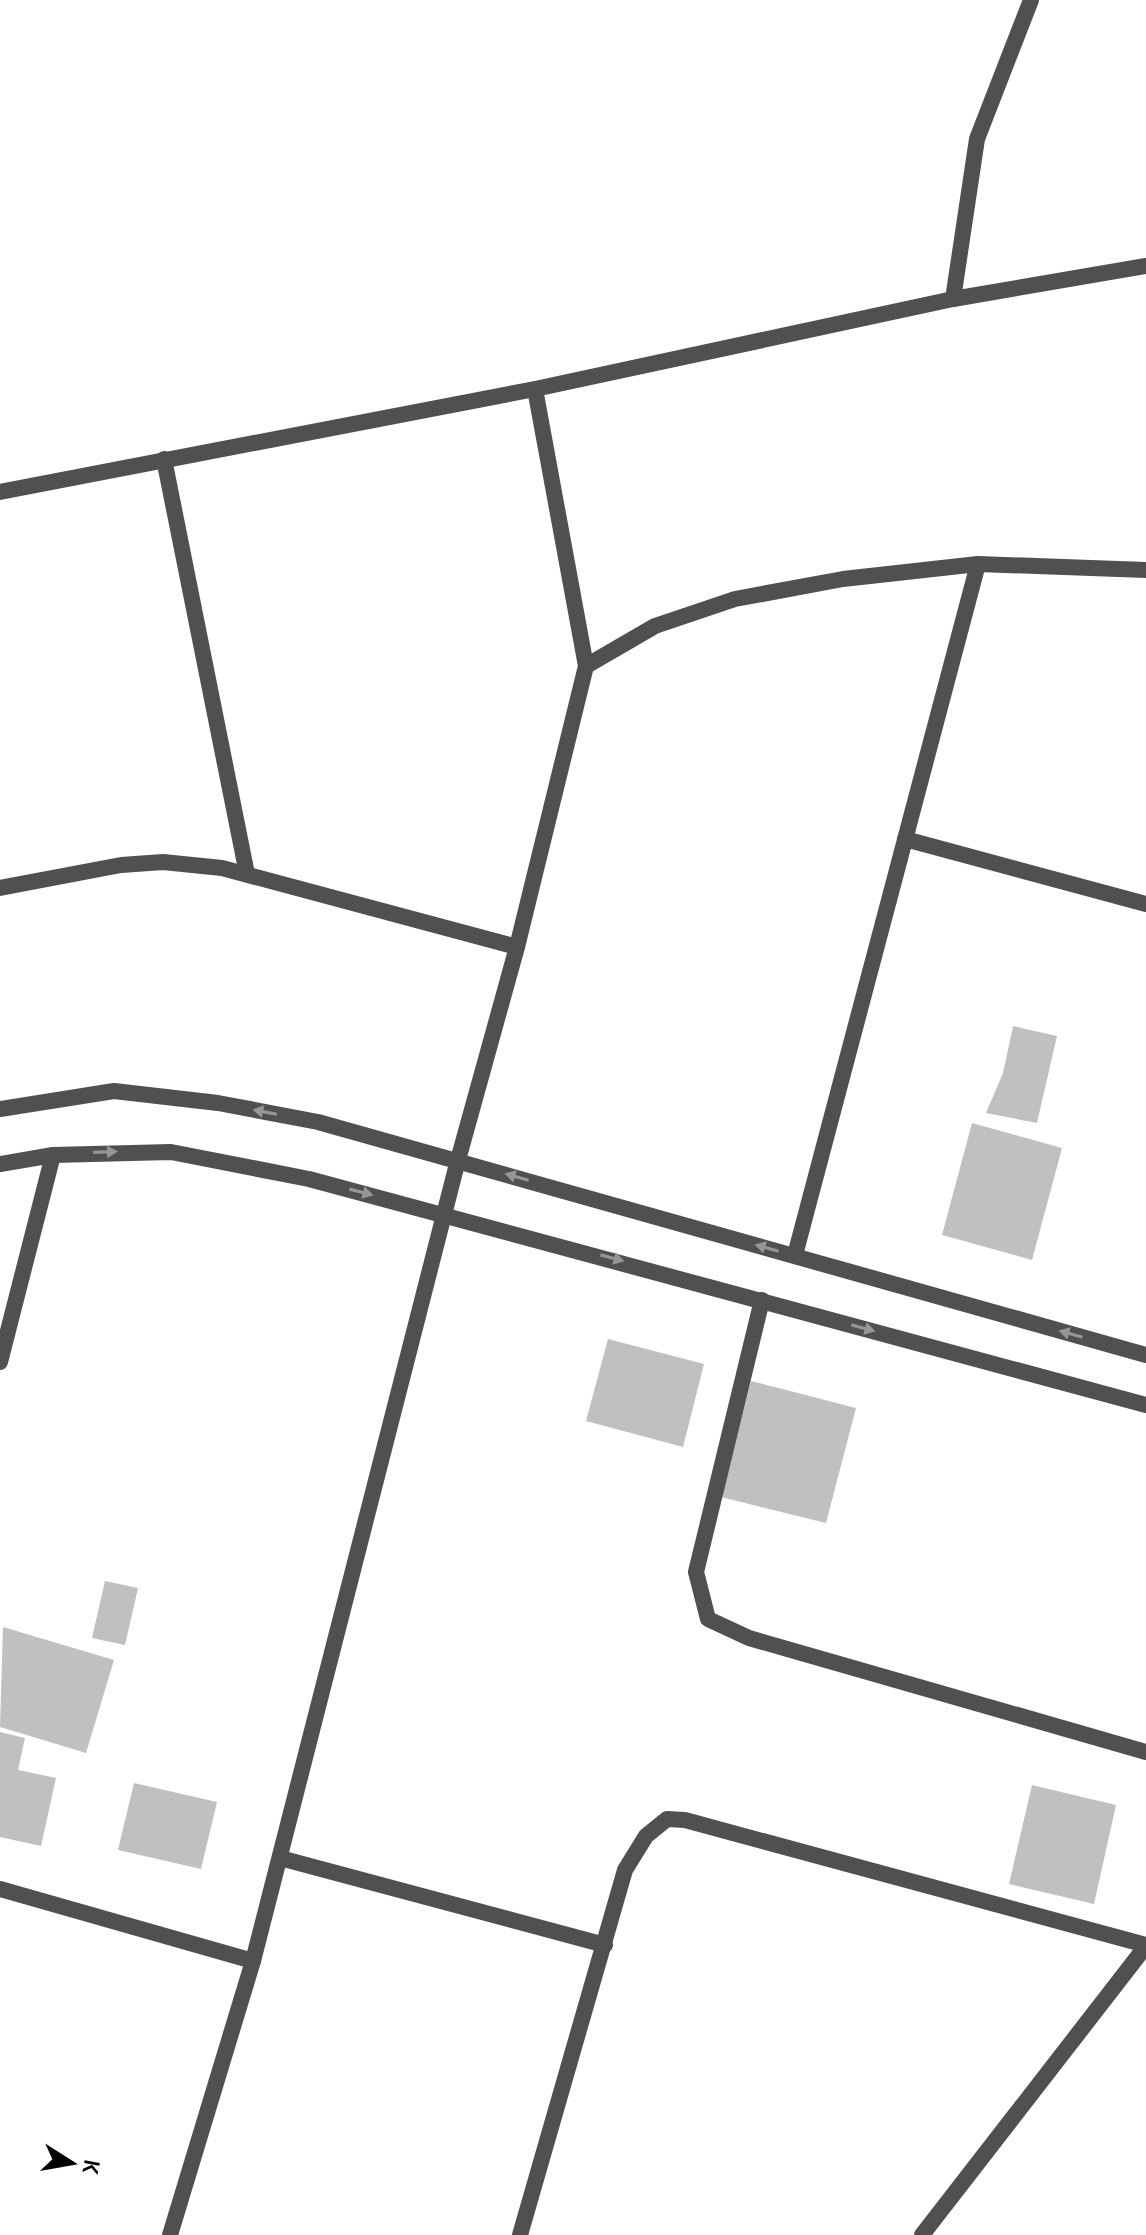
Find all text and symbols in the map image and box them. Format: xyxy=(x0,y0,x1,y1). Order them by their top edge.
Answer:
one-way arrow xyxy=(252,1105,277,1117)
one-way arrow xyxy=(93,1146,118,1159)
one-way arrow xyxy=(504,1170,528,1183)
one-way arrow xyxy=(348,1186,373,1198)
one-way arrow xyxy=(754,1241,779,1253)
one-way arrow xyxy=(601,1252,625,1265)
one-way arrow xyxy=(851,1322,875,1335)
one-way arrow xyxy=(1058,1327,1083,1339)
north arrow xyxy=(32,2123,112,2203)
text: K xyxy=(77,2157,106,2176)

